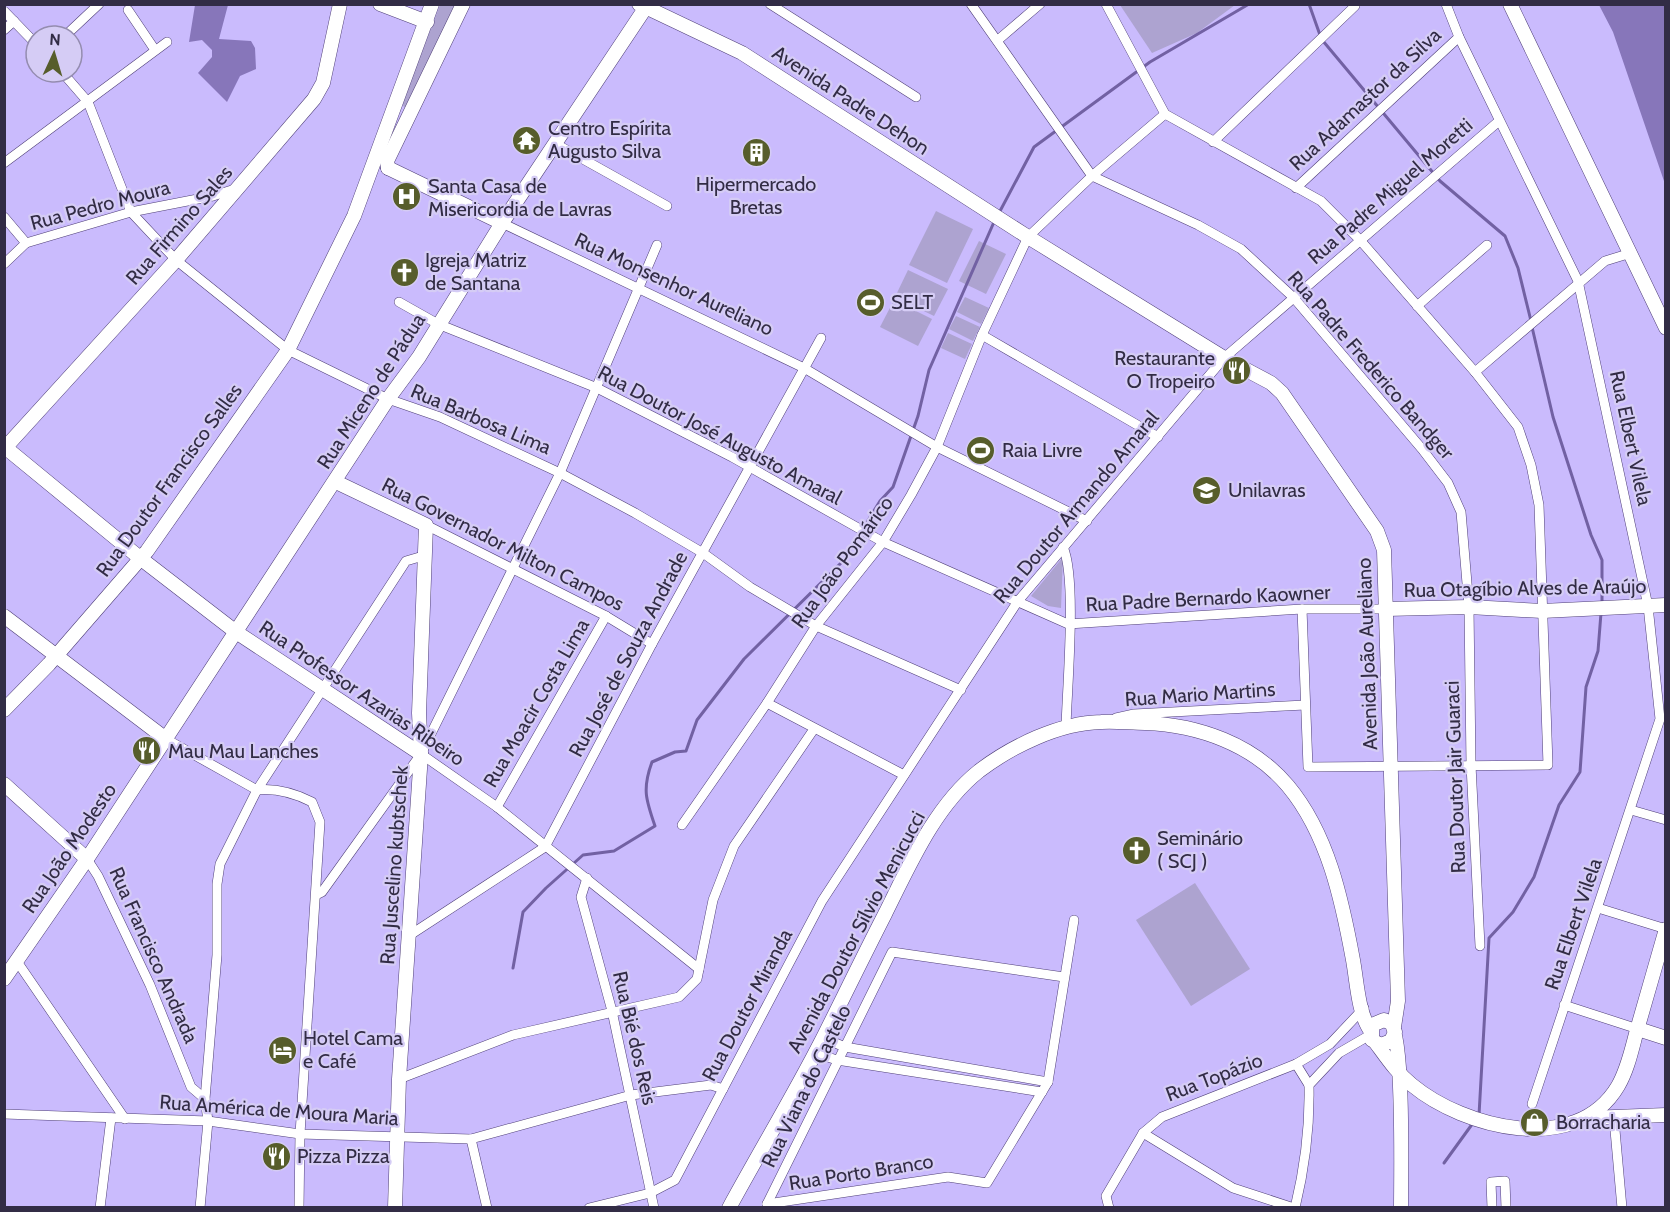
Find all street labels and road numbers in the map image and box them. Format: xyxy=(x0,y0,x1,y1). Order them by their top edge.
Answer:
street label: Rua Adamastor da Silva xyxy=(1284,22,1446,175)
street label: Avenida Padre Dehon xyxy=(768,40,934,160)
street label: Rua Padre Miguel Moretti xyxy=(1303,113,1477,269)
street label: Rua Firmino Sales xyxy=(121,160,237,290)
street label: Rua Pedro Moura xyxy=(27,175,173,235)
street label: Rua Monsenhor Aureliano xyxy=(571,227,777,341)
street label: Rua Padre Frederico Bandger xyxy=(1283,266,1460,465)
street label: Rua Miceno de Pádua xyxy=(312,309,430,473)
street label: Rua Doutor José Augusto Amaral xyxy=(594,360,846,510)
street label: Rua Elbert Vilela xyxy=(1605,368,1657,508)
street label: Rua Doutor Francisco Salles xyxy=(91,379,247,581)
street label: Rua Barbosa Lima xyxy=(407,379,555,460)
street label: Rua Doutor Armando Amaral xyxy=(988,406,1164,608)
street label: Rua Governador Milton Campos xyxy=(378,472,628,616)
street label: Rua João Pomárico xyxy=(786,491,898,633)
street label: Rua José de Souza Andrade xyxy=(564,547,692,761)
street label: Avenida João Aureliano xyxy=(1352,557,1382,751)
street label: Rua Otagíbio Alves de Araújo xyxy=(1403,574,1647,602)
street label: Rua Padre Bernardo Kaowner xyxy=(1085,580,1332,616)
street label: Rua Moacir Costa Lima xyxy=(478,614,594,792)
street label: Rua Professor Azarias Ribeiro xyxy=(255,615,469,771)
street label: Rua Mario Martins xyxy=(1124,677,1276,711)
street label: Rua Doutor Jair Guaraci xyxy=(1440,680,1470,874)
street label: Rua Juscelino kubtschek xyxy=(375,765,413,965)
street label: Rua João Modesto xyxy=(17,778,121,918)
street label: Avenida Doutor Sílvio Menicucci xyxy=(782,807,930,1057)
street label: Rua Elbert Vilela xyxy=(1539,855,1607,993)
street label: Rua Francisco Andrada xyxy=(104,863,204,1047)
street label: Rua Doutor Miranda xyxy=(697,925,797,1085)
street label: Rua Bié dos Reis xyxy=(608,969,662,1107)
street label: Rua Viana do Castelo xyxy=(756,1001,856,1171)
street label: Rua Topázio xyxy=(1162,1048,1266,1106)
street label: Rua América de Moura Maria xyxy=(159,1090,400,1130)
street label: Rua Porto Branco xyxy=(787,1149,935,1195)

